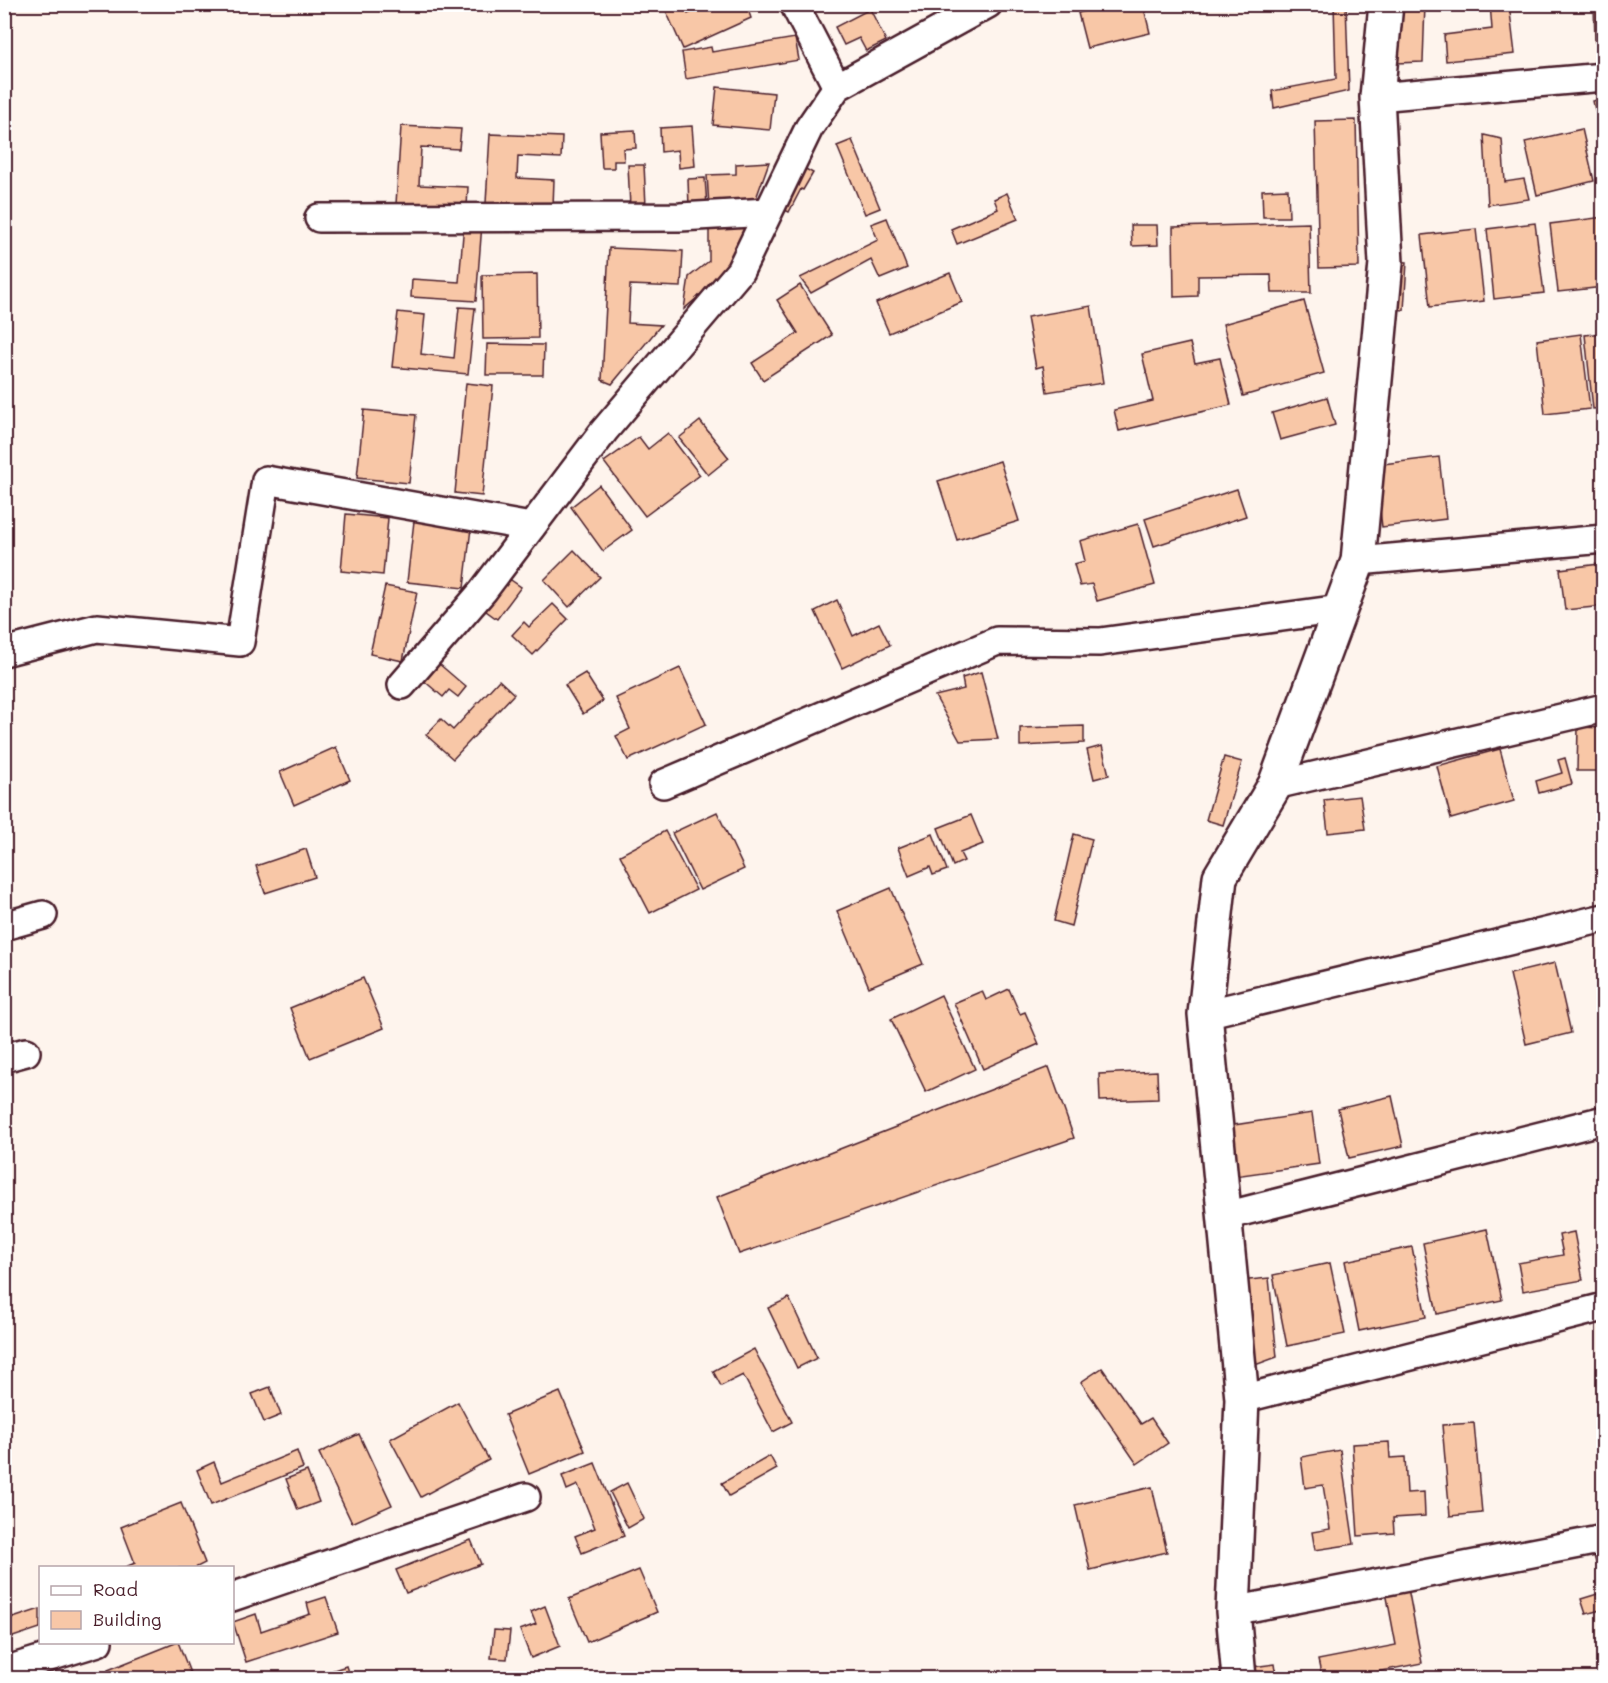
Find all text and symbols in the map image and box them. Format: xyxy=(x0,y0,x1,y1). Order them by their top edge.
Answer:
legend xyxy=(39,1566,234,1644)
text: Road xyxy=(93,1577,138,1601)
text: Building xyxy=(93,1607,161,1631)

